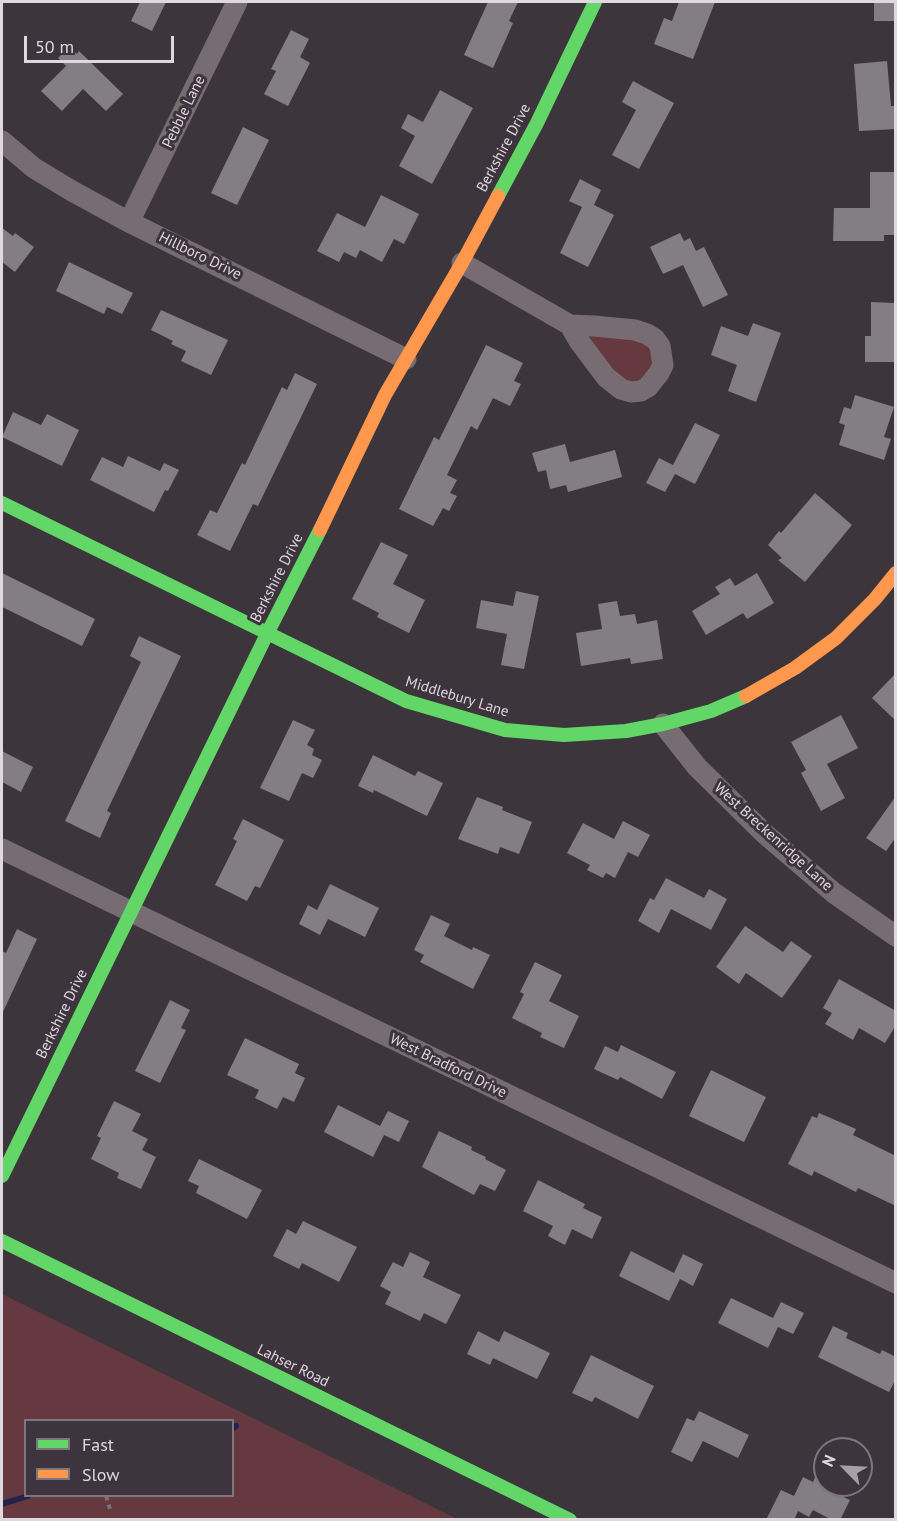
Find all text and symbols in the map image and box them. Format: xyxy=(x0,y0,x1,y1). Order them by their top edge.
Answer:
scale bar xyxy=(27,24,177,62)
text: 50 m xyxy=(35,35,74,58)
street label: Pebble Lane xyxy=(159,73,209,151)
street label: Berkshire Drive xyxy=(473,101,535,195)
street label: Hillboro Drive xyxy=(156,228,244,284)
street label: Berkshire Drive xyxy=(247,530,307,626)
street label: Middlebury Lane xyxy=(403,673,511,721)
street label: West Breckenridge Lane xyxy=(710,779,836,895)
street label: Berkshire Drive xyxy=(33,966,91,1062)
street label: West Bradford Drive xyxy=(387,1030,509,1102)
street label: Lahser Road xyxy=(254,1341,332,1391)
legend xyxy=(24,1419,234,1497)
text: Fast xyxy=(82,1433,114,1456)
north arrow xyxy=(813,1437,873,1497)
text: N xyxy=(817,1452,840,1469)
text: Slow xyxy=(82,1463,120,1486)

